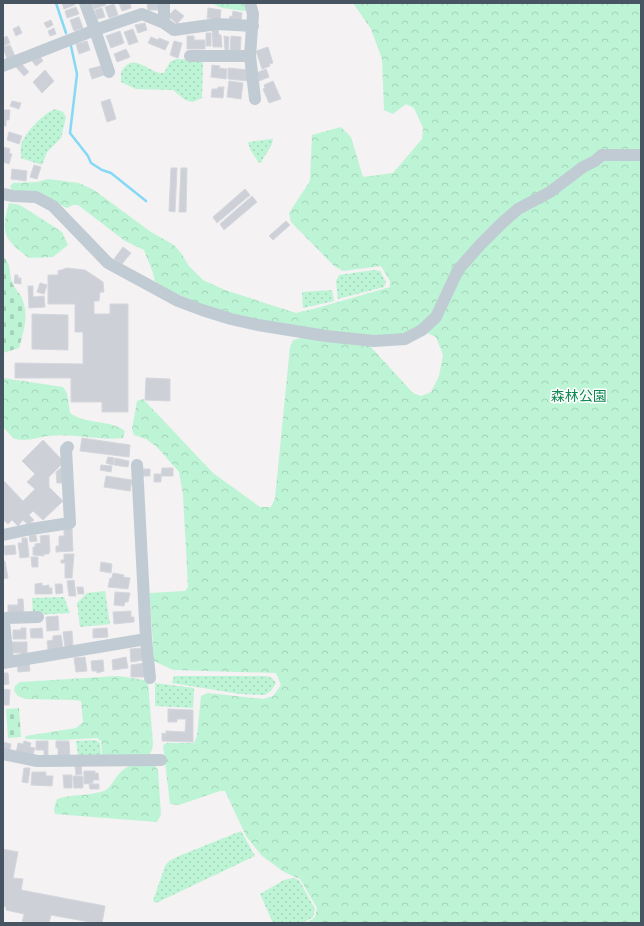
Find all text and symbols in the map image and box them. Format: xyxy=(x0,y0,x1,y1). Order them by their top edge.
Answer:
park label: 森林公園 xyxy=(551,387,607,404)

